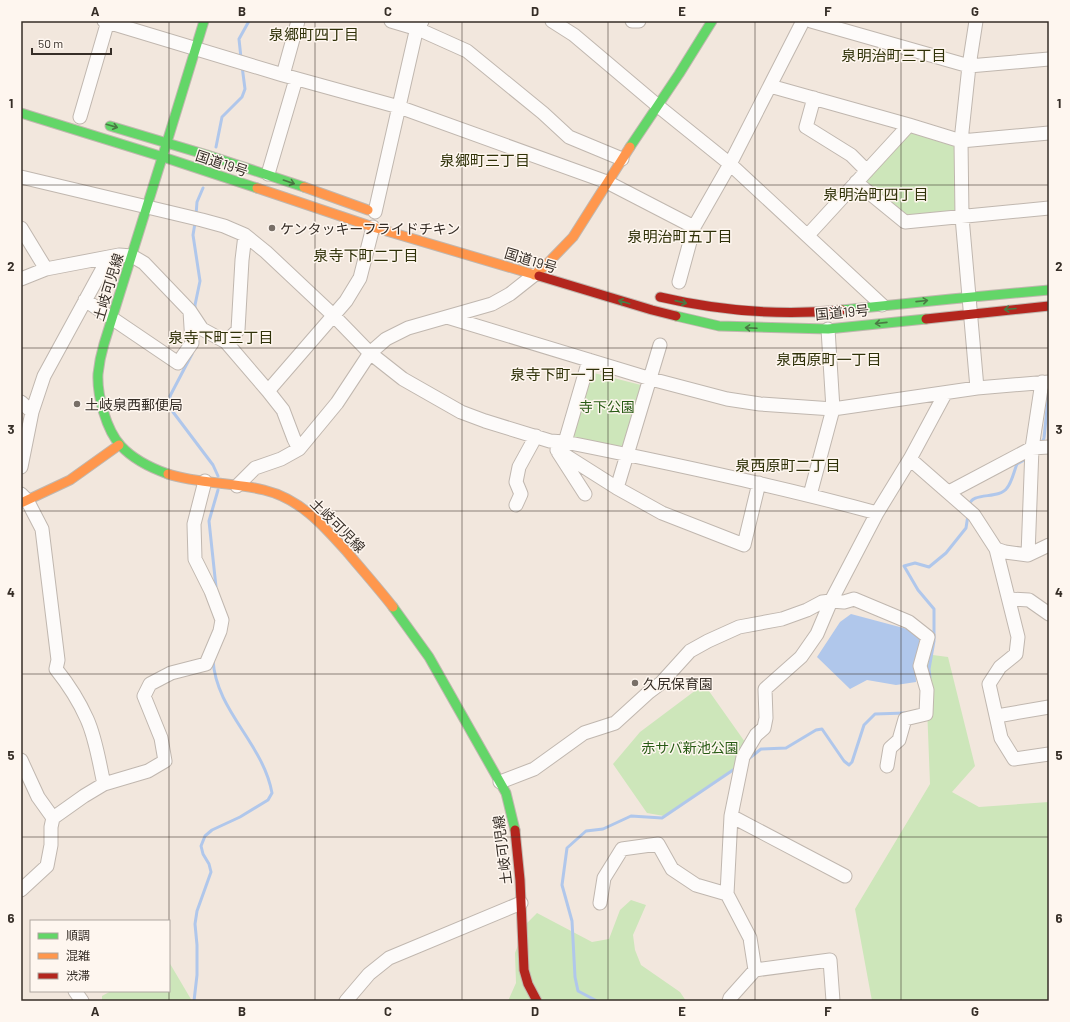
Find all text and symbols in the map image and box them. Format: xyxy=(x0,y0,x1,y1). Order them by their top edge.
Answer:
text: A xyxy=(91,3,100,19)
text: B xyxy=(238,3,246,19)
text: C xyxy=(384,3,392,19)
text: D xyxy=(531,3,539,19)
text: E xyxy=(678,3,686,19)
text: F xyxy=(824,3,832,19)
text: G xyxy=(971,3,979,19)
district label: 泉郷町四丁目 xyxy=(269,25,359,43)
scale bar xyxy=(32,30,111,56)
text: 50 m xyxy=(38,36,63,50)
district label: 泉明治町三丁目 xyxy=(841,46,947,64)
text: 1 xyxy=(9,95,13,111)
text: 1 xyxy=(1057,95,1061,111)
one-way arrow xyxy=(105,123,118,130)
street label: 国道19号 xyxy=(194,147,250,179)
district label: 泉郷町三丁目 xyxy=(440,151,530,169)
one-way arrow xyxy=(283,179,296,186)
district label: 泉明治町四丁目 xyxy=(823,185,929,203)
place label: ケンタッキーフライドチキン xyxy=(280,220,460,237)
marker: ケンタッキーフライドチキン xyxy=(267,223,277,233)
district label: 泉明治町五丁目 xyxy=(627,227,733,245)
street label: 国道19号 xyxy=(503,244,559,276)
district label: 泉寺下町二丁目 xyxy=(313,246,419,264)
street label: 土岐可児線 xyxy=(90,251,126,323)
text: 2 xyxy=(7,258,15,274)
text: 2 xyxy=(1055,258,1063,274)
one-way arrow xyxy=(618,298,631,305)
one-way arrow xyxy=(915,298,928,305)
one-way arrow xyxy=(674,299,687,306)
street label: 国道19号 xyxy=(814,301,870,323)
one-way arrow xyxy=(1004,306,1017,313)
one-way arrow xyxy=(875,319,888,327)
one-way arrow xyxy=(745,324,758,331)
district label: 泉寺下町三丁目 xyxy=(168,328,274,346)
district label: 泉西原町一丁目 xyxy=(776,350,882,368)
district label: 泉寺下町一丁目 xyxy=(510,365,616,383)
place label: 土岐泉西郵便局 xyxy=(85,396,183,413)
park label: 寺下公園 xyxy=(579,398,635,415)
marker: 土岐泉西郵便局 xyxy=(72,399,82,409)
text: 3 xyxy=(7,421,15,437)
text: 3 xyxy=(1055,421,1063,437)
district label: 泉西原町二丁目 xyxy=(735,456,841,474)
street label: 土岐可児線 xyxy=(307,494,369,556)
text: 4 xyxy=(7,584,15,600)
text: 4 xyxy=(1055,584,1063,600)
place label: 久尻保育園 xyxy=(643,675,713,692)
marker: 久尻保育園 xyxy=(630,678,640,688)
park label: 赤サバ新池公園 xyxy=(641,739,739,756)
text: 5 xyxy=(7,747,15,763)
text: 5 xyxy=(1055,747,1063,763)
street label: 土岐可児線 xyxy=(489,814,515,886)
text: 6 xyxy=(8,910,15,926)
text: 6 xyxy=(1056,910,1063,926)
legend xyxy=(30,920,170,992)
text: 順調 xyxy=(66,928,90,942)
text: 混雑 xyxy=(66,948,90,962)
text: 渋滞 xyxy=(66,968,90,982)
text: A xyxy=(91,1003,100,1019)
text: B xyxy=(238,1003,246,1019)
text: C xyxy=(384,1003,392,1019)
text: D xyxy=(531,1003,539,1019)
text: E xyxy=(678,1003,686,1019)
text: F xyxy=(824,1003,832,1019)
text: G xyxy=(971,1003,979,1019)

